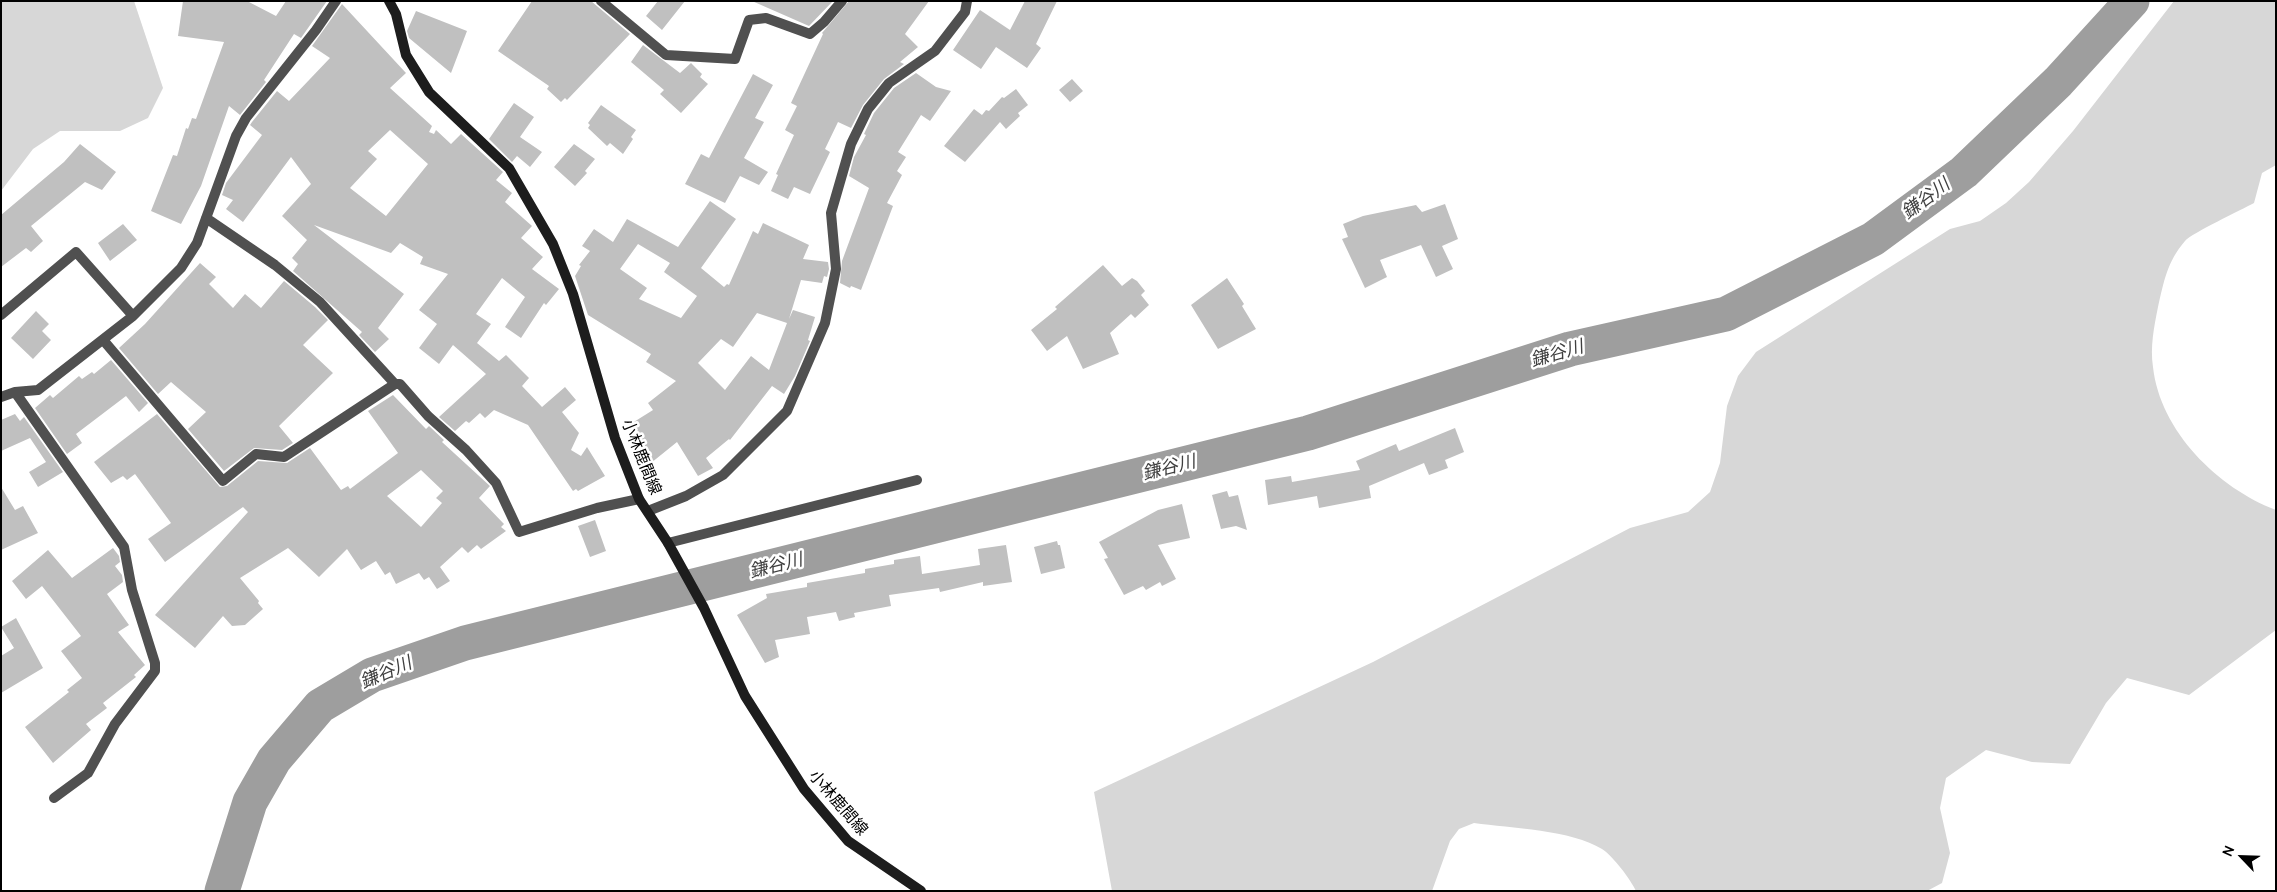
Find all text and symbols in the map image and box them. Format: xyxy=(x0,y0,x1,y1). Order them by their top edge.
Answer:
water label: 鎌谷川 xyxy=(1898,174,1954,224)
water label: 鎌谷川 xyxy=(1528,336,1586,372)
street label: 小林鹿間線 xyxy=(617,416,665,498)
water label: 鎌谷川 xyxy=(1140,451,1198,485)
water label: 鎌谷川 xyxy=(747,549,805,583)
water label: 鎌谷川 xyxy=(357,653,415,693)
street label: 小林鹿間線 xyxy=(805,767,871,839)
north arrow xyxy=(2217,832,2267,882)
text: N xyxy=(2218,843,2239,859)

